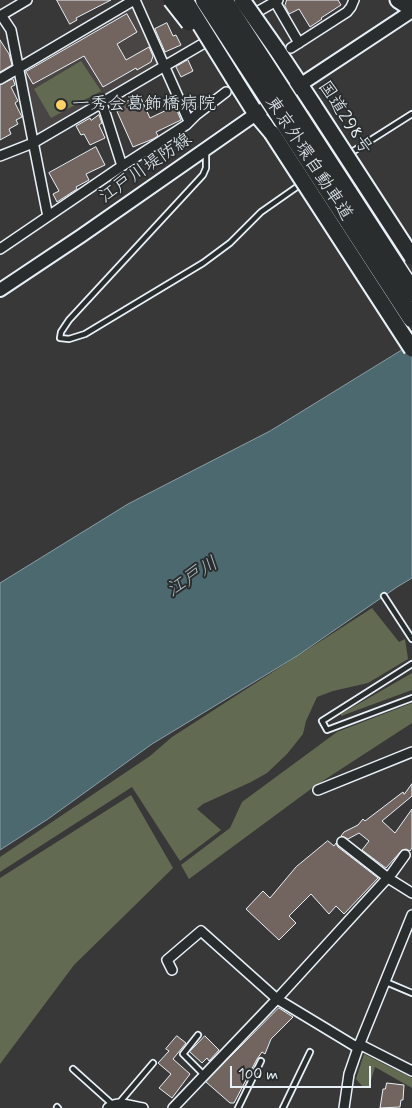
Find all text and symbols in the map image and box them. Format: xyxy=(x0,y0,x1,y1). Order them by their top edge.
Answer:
street label: 国道298号 xyxy=(312,77,376,159)
street label: 東京外環自動車道 xyxy=(260,93,356,225)
place label: 一秀会葛飾橋病院 xyxy=(72,94,216,116)
marker: 一秀会葛飾橋病院 xyxy=(54,98,68,112)
street label: 江戸川堤防線 xyxy=(96,129,196,209)
water label: 江戸川 xyxy=(163,553,223,603)
scale bar xyxy=(232,1056,373,1088)
text: 100 m xyxy=(238,1065,278,1085)

